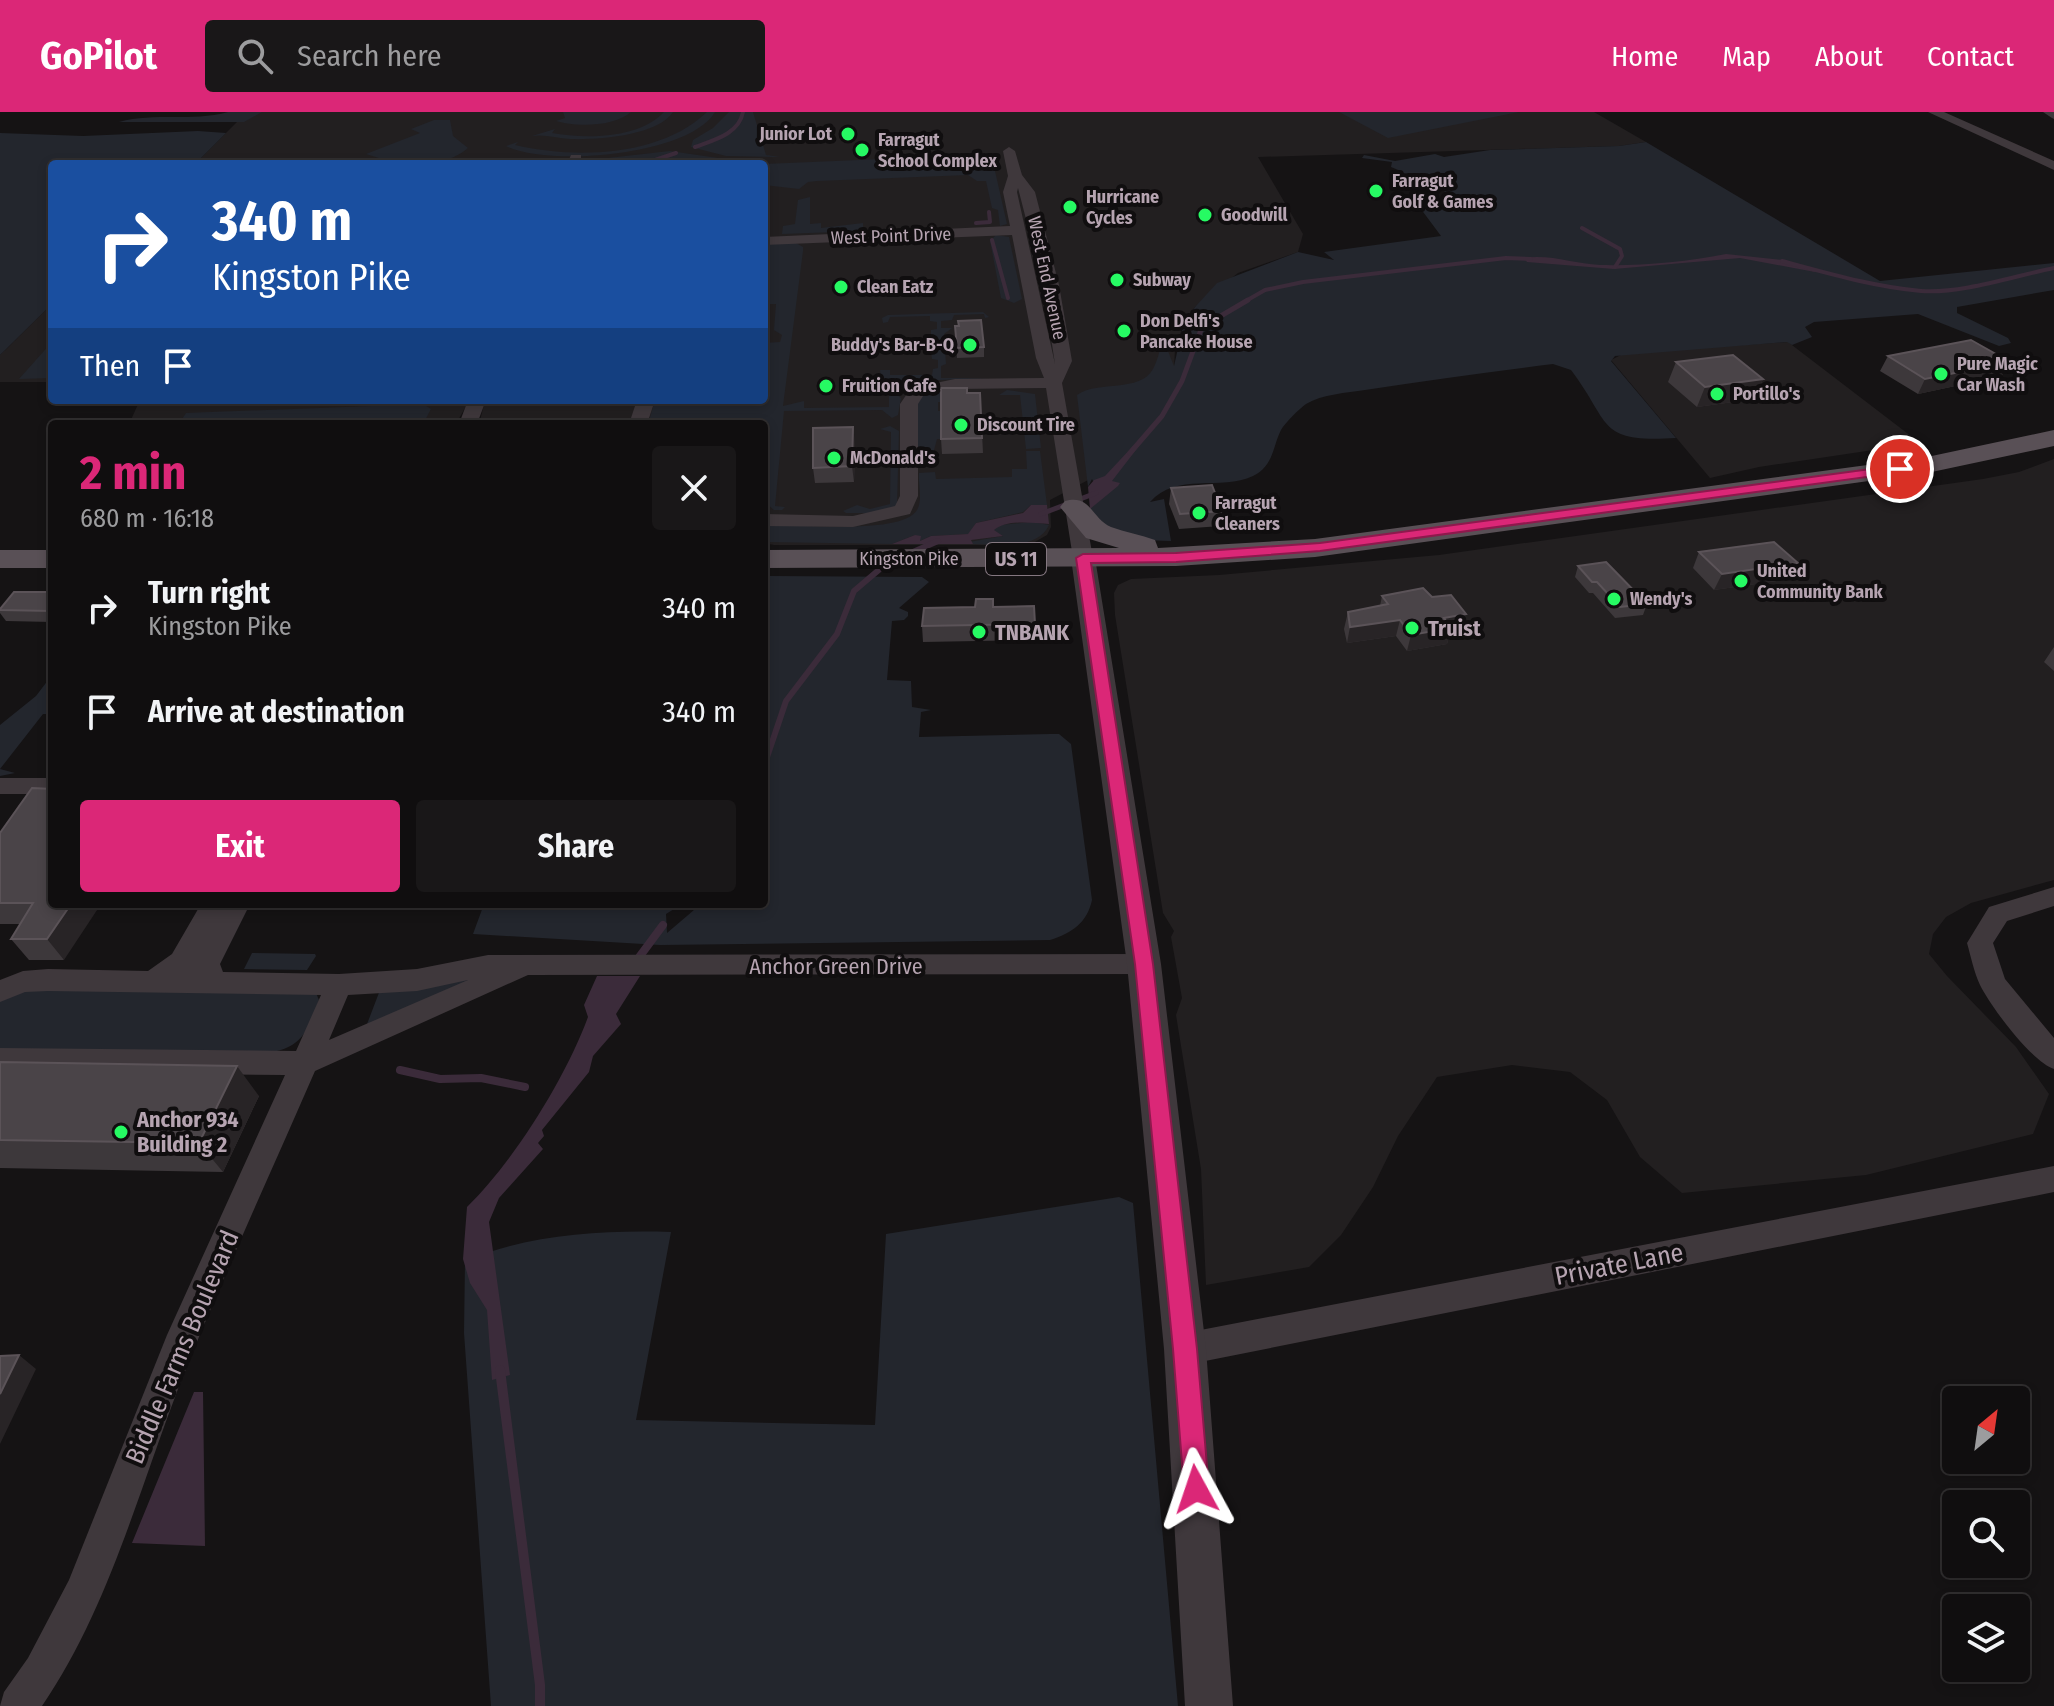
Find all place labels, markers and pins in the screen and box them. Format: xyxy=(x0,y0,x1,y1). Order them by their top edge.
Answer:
place label: Junior Lot xyxy=(758,123,833,145)
marker: Junior Lot xyxy=(839,125,857,143)
place label: Farragut School Complex xyxy=(878,129,997,172)
marker: Farragut School Complex xyxy=(853,141,871,159)
place label: Farragut Golf & Games xyxy=(1392,170,1493,213)
marker: Farragut Golf & Games xyxy=(1367,182,1385,200)
place label: Hurricane Cycles xyxy=(1086,186,1159,229)
marker: Hurricane Cycles xyxy=(1061,198,1079,216)
place label: Goodwill xyxy=(1221,204,1288,226)
marker: Goodwill xyxy=(1196,206,1214,224)
place label: Subway xyxy=(1133,269,1191,291)
marker: Subway xyxy=(1108,271,1126,289)
place label: Clean Eatz xyxy=(857,276,934,298)
marker: Clean Eatz xyxy=(832,278,850,296)
place label: Don Delfi's Pancake House xyxy=(1140,310,1253,353)
marker: Don Delfi's Pancake House xyxy=(1115,322,1133,340)
place label: Buddy's Bar-B-Q xyxy=(831,334,955,356)
marker: Buddy's Bar-B-Q xyxy=(961,336,979,354)
place label: Pure Magic Car Wash xyxy=(1957,353,2038,396)
marker: Pure Magic Car Wash xyxy=(1932,365,1950,383)
place label: Fruition Cafe xyxy=(842,375,937,397)
marker: Fruition Cafe xyxy=(817,377,835,395)
place label: Portillo's xyxy=(1733,383,1800,405)
marker: Portillo's xyxy=(1708,385,1726,403)
place label: Discount Tire xyxy=(977,414,1075,436)
marker: Discount Tire xyxy=(952,416,970,434)
pin xyxy=(1866,435,1934,503)
place label: McDonald's xyxy=(850,447,936,469)
marker: McDonald's xyxy=(825,449,843,467)
place label: Farragut Cleaners xyxy=(1215,492,1280,535)
marker: Farragut Cleaners xyxy=(1190,504,1208,522)
place label: United Community Bank xyxy=(1757,560,1884,603)
marker: United Community Bank xyxy=(1732,572,1750,590)
place label: Wendy's xyxy=(1630,588,1693,610)
marker: Wendy's xyxy=(1605,590,1623,608)
place label: Truist xyxy=(1428,615,1481,642)
place label: TNBANK xyxy=(995,619,1070,646)
marker: Truist xyxy=(1403,619,1421,637)
marker: TNBANK xyxy=(970,623,988,641)
place label: Anchor 934 Building 2 xyxy=(136,1106,239,1158)
marker: Anchor 934 Building 2 xyxy=(112,1123,130,1141)

